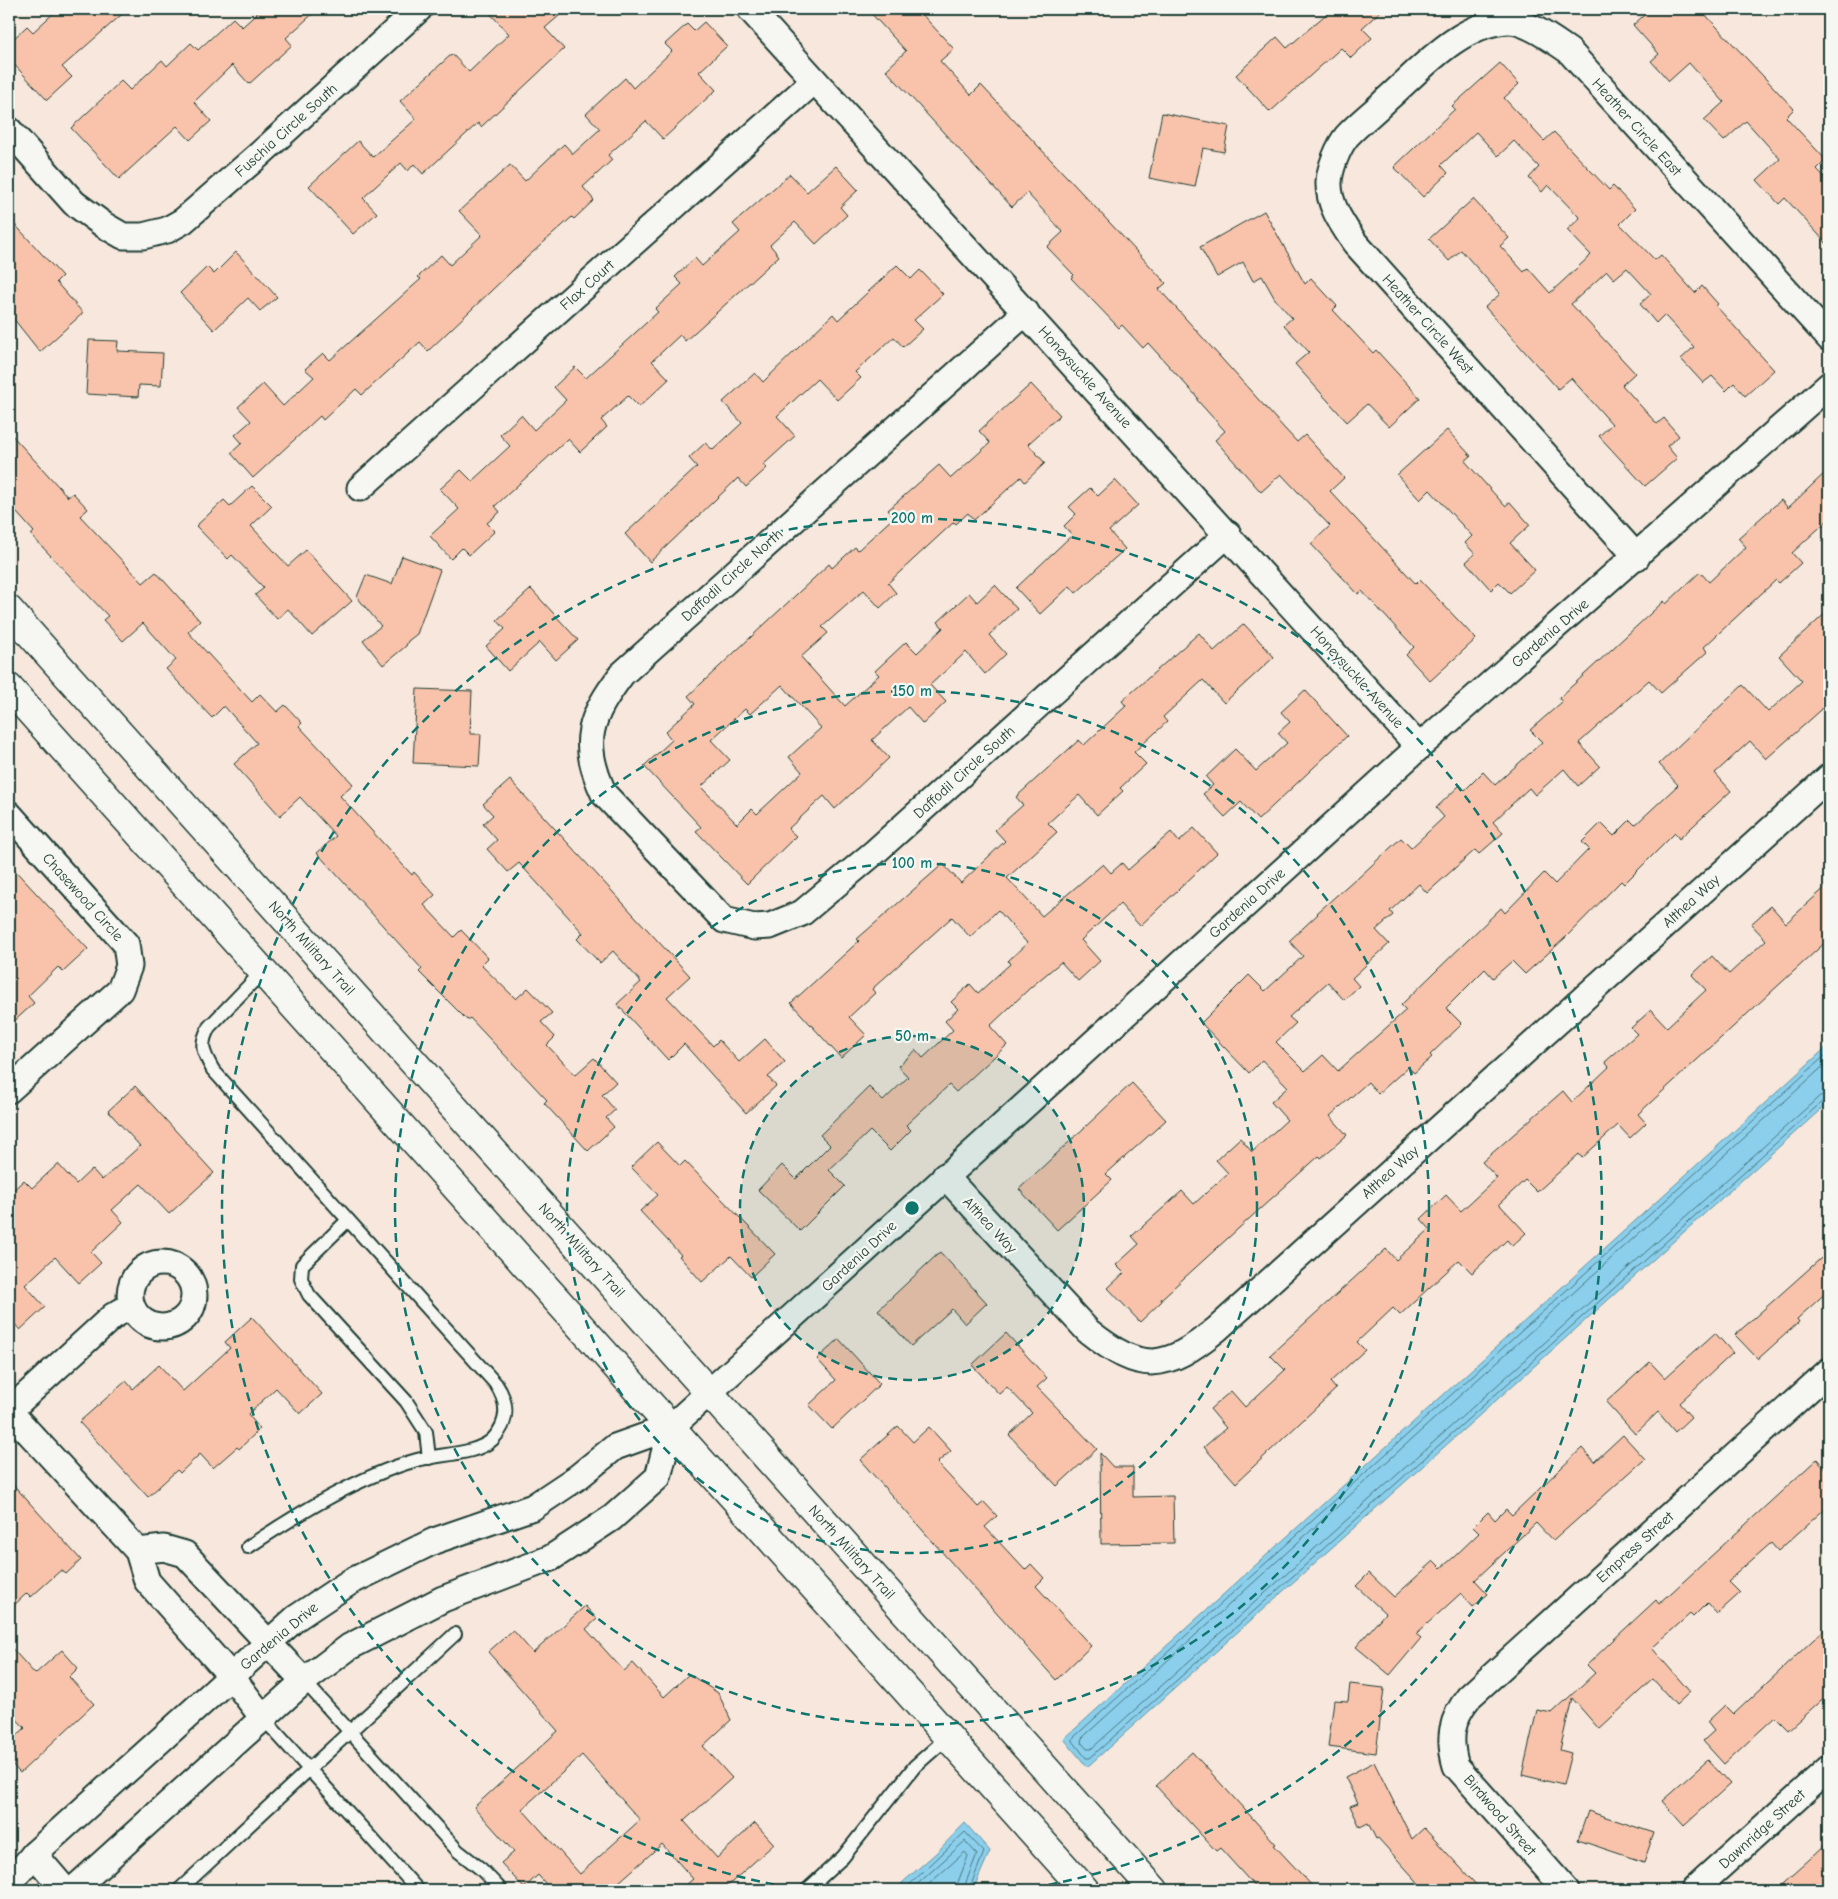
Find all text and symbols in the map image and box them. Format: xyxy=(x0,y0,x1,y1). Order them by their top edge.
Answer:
street label: Heather Circle East xyxy=(1588,74,1686,180)
street label: Fuschia Circle South xyxy=(231,79,341,181)
street label: Flax Court xyxy=(556,255,618,314)
street label: Heather Circle West xyxy=(1378,270,1478,378)
street label: Honeysuckle Avenue xyxy=(1034,322,1136,432)
text: 200 m xyxy=(891,509,933,527)
street label: Daffodil Circle North xyxy=(678,525,786,625)
street label: Gardenia Drive xyxy=(1508,594,1593,671)
street label: Honeysuckle Avenue xyxy=(1306,622,1408,732)
text: 150 m xyxy=(892,682,932,700)
street label: Daffodil Circle South xyxy=(910,722,1018,822)
street label: Chasewood Circle xyxy=(39,849,128,945)
text: 100 m xyxy=(892,854,932,872)
street label: Gardenia Drive xyxy=(1205,864,1289,942)
street label: Althea Way xyxy=(1659,870,1724,931)
street label: North Military Trail xyxy=(265,897,359,999)
text: 50 m xyxy=(895,1027,929,1045)
street label: Althea Way xyxy=(1358,1141,1423,1202)
street label: Althea Way xyxy=(959,1193,1021,1257)
street label: North Military Trail xyxy=(535,1199,629,1301)
centre of rings xyxy=(903,1199,921,1217)
street label: Gardenia Drive xyxy=(818,1216,901,1295)
street label: North Military Trail xyxy=(805,1501,899,1603)
street label: Empress Street xyxy=(1593,1507,1678,1586)
street label: Gardenia Drive xyxy=(236,1598,322,1674)
street label: Birdwood Street xyxy=(1460,1771,1540,1860)
street label: Dawnridge Street xyxy=(1715,1785,1809,1872)

